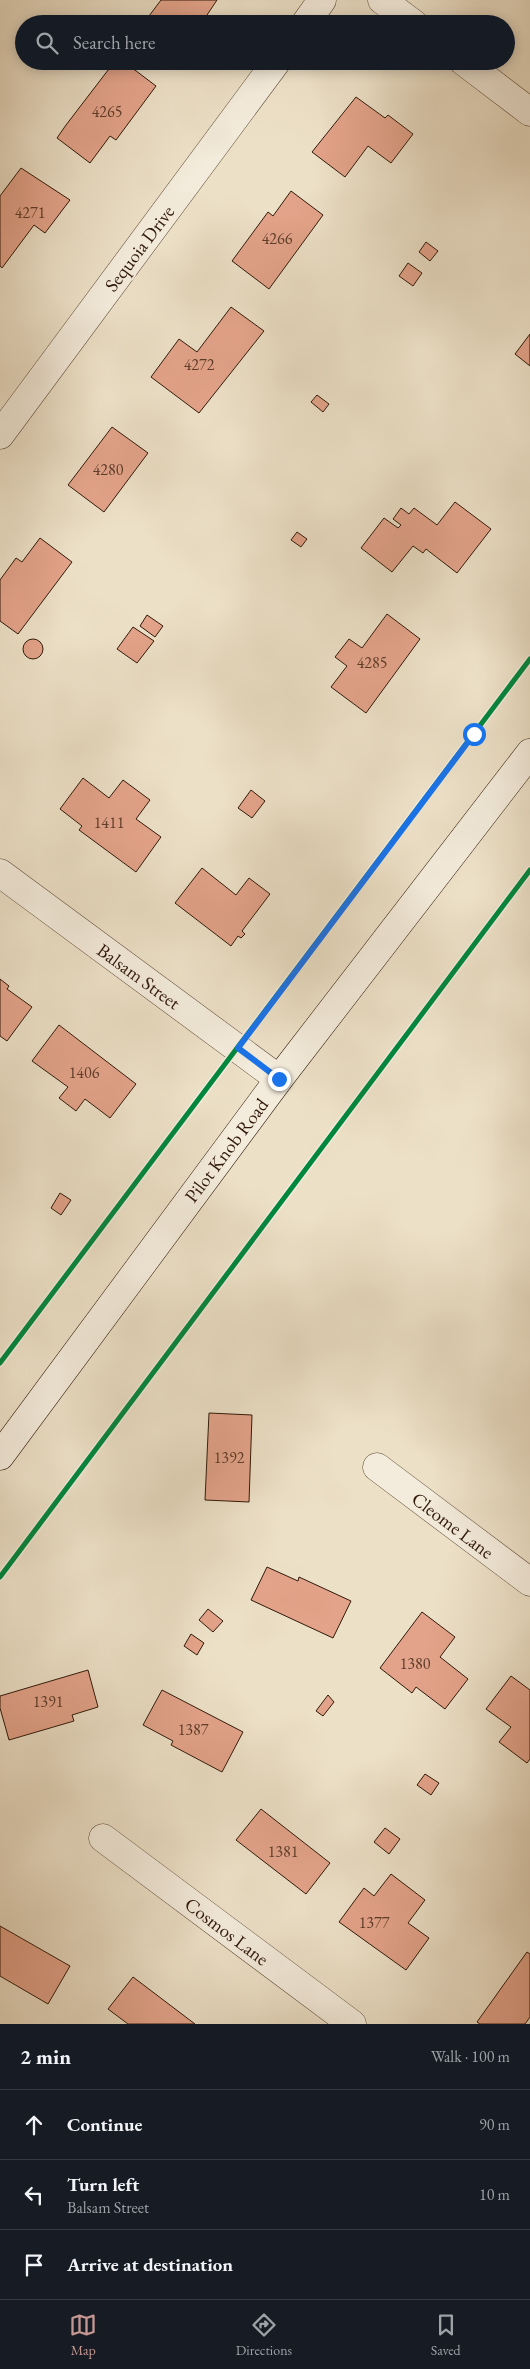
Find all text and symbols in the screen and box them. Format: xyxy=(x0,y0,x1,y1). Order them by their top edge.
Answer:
search box xyxy=(15,15,515,70)
icon: search xyxy=(33,29,61,57)
text: Search here xyxy=(73,30,155,55)
house number: 4265 xyxy=(92,101,122,122)
street label: Sequoia Drive xyxy=(99,200,180,297)
house number: 4271 xyxy=(15,202,45,223)
house number: 4266 xyxy=(262,228,293,249)
house number: 4272 xyxy=(184,354,215,375)
house number: 4280 xyxy=(93,459,124,480)
house number: 4285 xyxy=(357,652,387,673)
route start xyxy=(463,723,486,746)
house number: 1411 xyxy=(94,812,124,833)
street label: Balsam Street xyxy=(92,938,185,1015)
house number: 1406 xyxy=(69,1062,100,1083)
route end xyxy=(268,1068,291,1091)
street label: Pilot Knob Road xyxy=(179,1093,274,1208)
house number: 1392 xyxy=(214,1447,245,1468)
street label: Cleome Lane xyxy=(407,1486,499,1565)
house number: 1380 xyxy=(400,1653,431,1674)
house number: 1391 xyxy=(33,1691,63,1712)
house number: 1387 xyxy=(178,1719,209,1740)
house number: 1381 xyxy=(268,1841,298,1862)
street label: Cosmos Lane xyxy=(180,1892,274,1971)
house number: 1377 xyxy=(359,1912,390,1933)
text: 2 min xyxy=(20,2043,71,2070)
text: Walk · 100 m xyxy=(431,2046,510,2067)
icon: ahead xyxy=(20,2111,48,2139)
text: Continue xyxy=(67,2112,142,2137)
text: 90 m xyxy=(479,2114,510,2135)
text: Turn left xyxy=(67,2172,139,2197)
icon: left xyxy=(20,2181,48,2209)
text: 10 m xyxy=(479,2184,510,2205)
text: Balsam Street xyxy=(67,2197,149,2218)
icon: arrive xyxy=(20,2251,48,2279)
text: Arrive at destination xyxy=(67,2252,233,2277)
tab: Map xyxy=(69,2311,97,2359)
tab: Directions xyxy=(236,2311,292,2359)
tab: Saved xyxy=(431,2311,461,2359)

